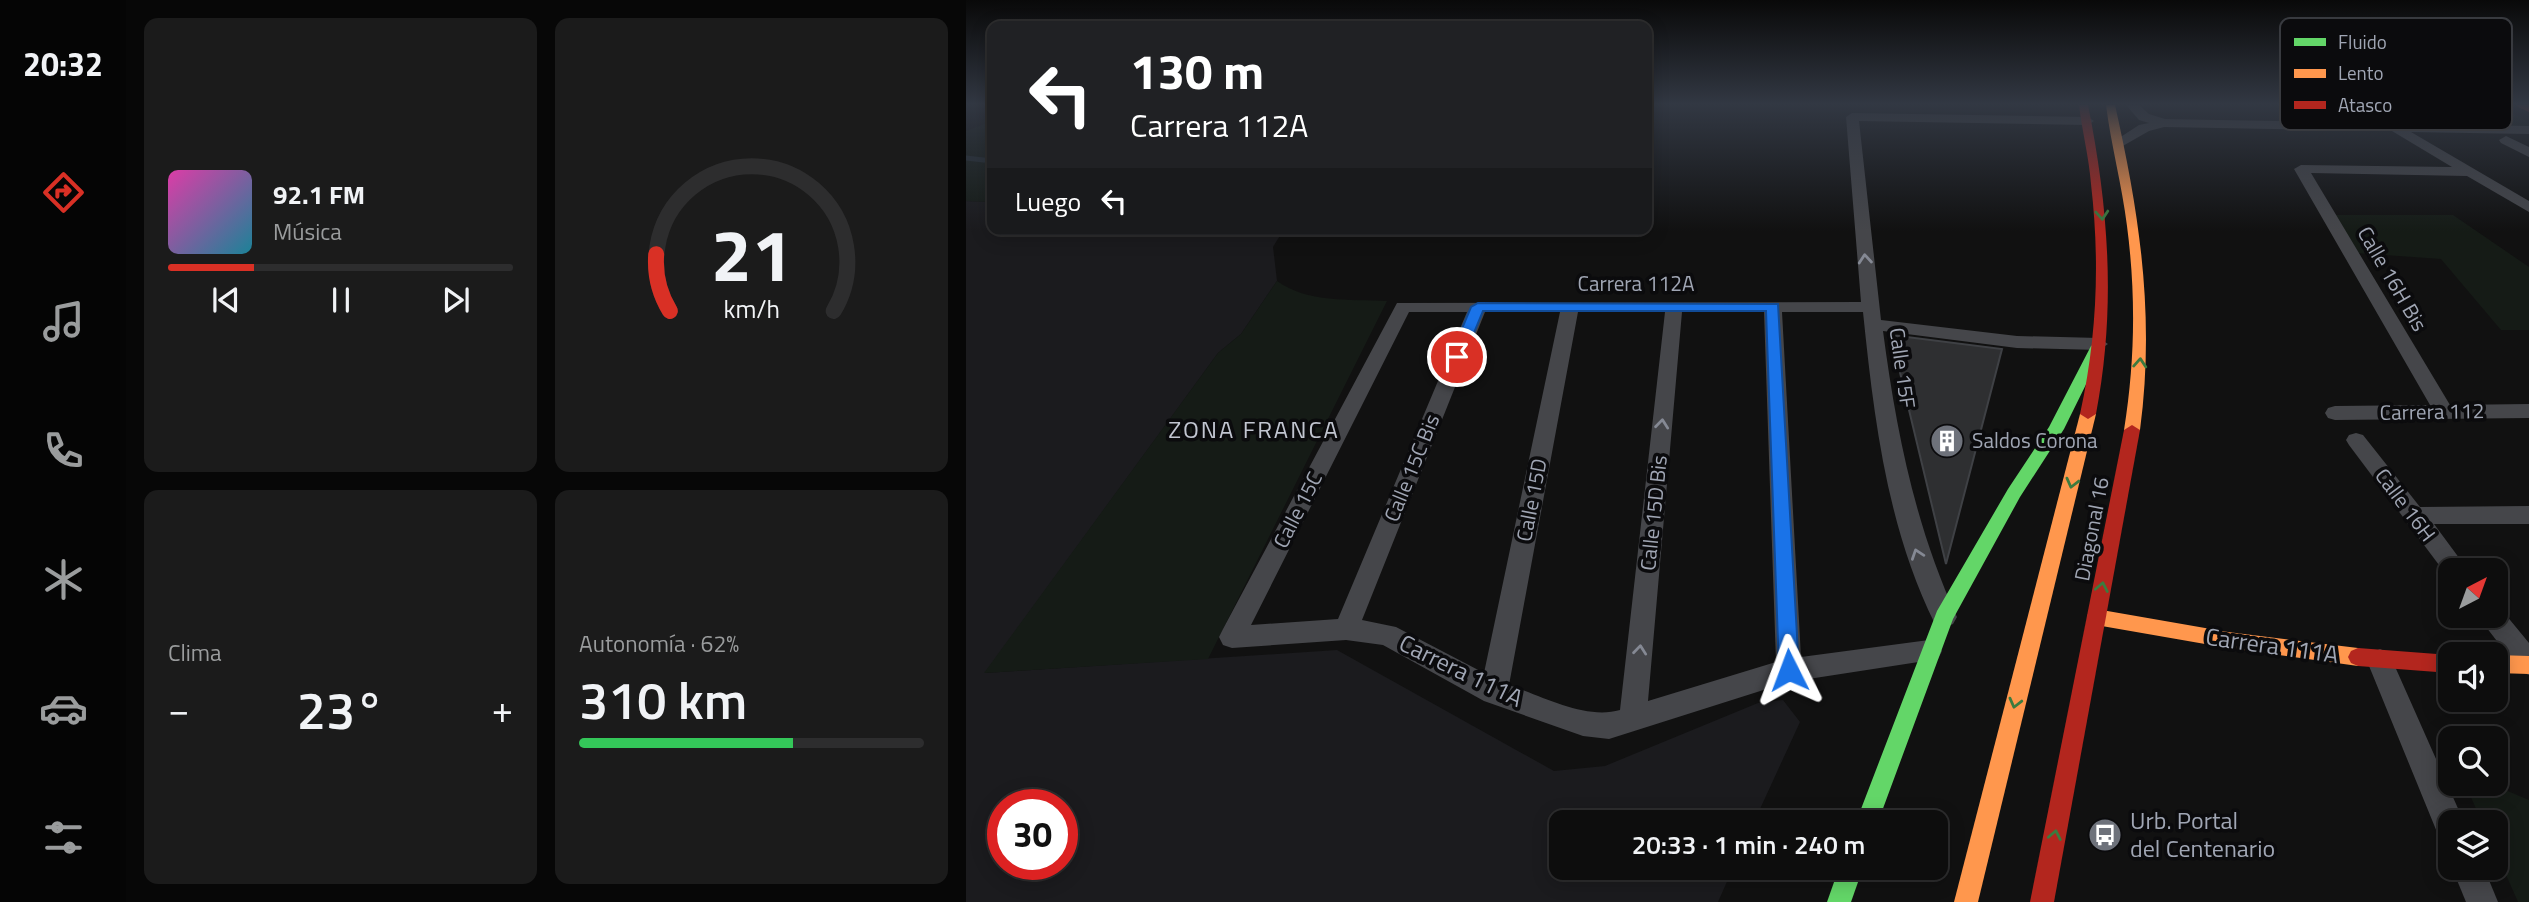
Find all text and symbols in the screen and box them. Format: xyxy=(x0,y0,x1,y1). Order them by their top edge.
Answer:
legend xyxy=(2280,18,2512,130)
text: Fluido xyxy=(2338,27,2387,56)
text: 130 m xyxy=(1130,33,1264,108)
text: 20:32 xyxy=(23,40,103,88)
icon: left xyxy=(1015,49,1106,140)
text: Lento xyxy=(2338,58,2383,87)
text: Atasco xyxy=(2338,90,2392,119)
text: Carrera 112A xyxy=(1130,101,1308,149)
icon: directions xyxy=(39,168,88,217)
text: 92.1 FM xyxy=(273,175,365,214)
text: Luego xyxy=(1015,182,1081,221)
icon: left xyxy=(1095,182,1133,220)
text: 21 xyxy=(711,199,792,309)
one-way arrow xyxy=(2094,210,2109,221)
text: Música xyxy=(273,214,342,249)
street label: Calle 16H Bis xyxy=(2350,220,2436,337)
one-way arrow xyxy=(1858,253,1873,264)
street label: Carrera 112A xyxy=(1577,267,1695,299)
icon: previous xyxy=(207,281,245,319)
icon: pause xyxy=(322,281,360,319)
icon: next xyxy=(437,281,475,319)
text: km/h xyxy=(723,290,780,328)
icon: music xyxy=(39,297,88,346)
street label: Calle 15F xyxy=(1881,325,1925,410)
pin xyxy=(1427,327,1487,387)
icon: arrive xyxy=(1438,338,1476,376)
one-way arrow xyxy=(2132,357,2147,368)
street label: Carrera 112 xyxy=(2379,394,2485,428)
street label: Calle 15C Bis xyxy=(1375,409,1447,526)
district label: ZONA FRANCA xyxy=(1168,411,1340,447)
one-way arrow xyxy=(1655,418,1670,429)
building icon: Saldos Corona xyxy=(1928,422,1966,460)
place label: Saldos Corona xyxy=(1972,424,2098,456)
icon: phone xyxy=(39,426,88,475)
street label: Calle 15D Bis xyxy=(1631,454,1675,572)
street label: Calle 15D xyxy=(1507,456,1555,544)
street label: Calle 16H xyxy=(2368,461,2444,548)
street label: Calle 15C xyxy=(1264,466,1330,553)
street label: Diagonal 16 xyxy=(2065,474,2117,584)
one-way arrow xyxy=(2066,477,2080,489)
one-way arrow xyxy=(1911,549,1925,561)
icon: climate xyxy=(39,555,88,604)
north arrow xyxy=(2438,558,2508,628)
map controls xyxy=(2438,558,2508,880)
one-way arrow xyxy=(2093,581,2108,593)
street label: Carrera 111A xyxy=(2203,618,2341,672)
street label: Carrera 111A xyxy=(1393,625,1529,716)
text: Autonomía · 62% xyxy=(579,626,739,661)
position arrow xyxy=(1752,633,1826,707)
text: Clima xyxy=(168,635,222,670)
button: sound xyxy=(2438,642,2508,712)
one-way arrow xyxy=(1632,644,1647,655)
text: 310 km xyxy=(579,660,747,739)
text: 23° xyxy=(297,670,384,749)
text: − xyxy=(168,680,189,738)
text: + xyxy=(492,680,513,738)
icon: car xyxy=(39,684,88,733)
one-way arrow xyxy=(2009,697,2023,709)
button: search xyxy=(2438,726,2508,796)
speed limit sign: 30 xyxy=(987,789,1078,880)
place label: Urb. Portal del Centenario xyxy=(2130,802,2275,866)
button: layers xyxy=(2438,810,2508,880)
icon: filters xyxy=(39,813,88,862)
bus stop icon: Urb. Portal del Centenario xyxy=(2086,816,2124,854)
text: 20:33 · 1 min · 240 m xyxy=(1632,825,1865,864)
one-way arrow xyxy=(2047,829,2062,841)

